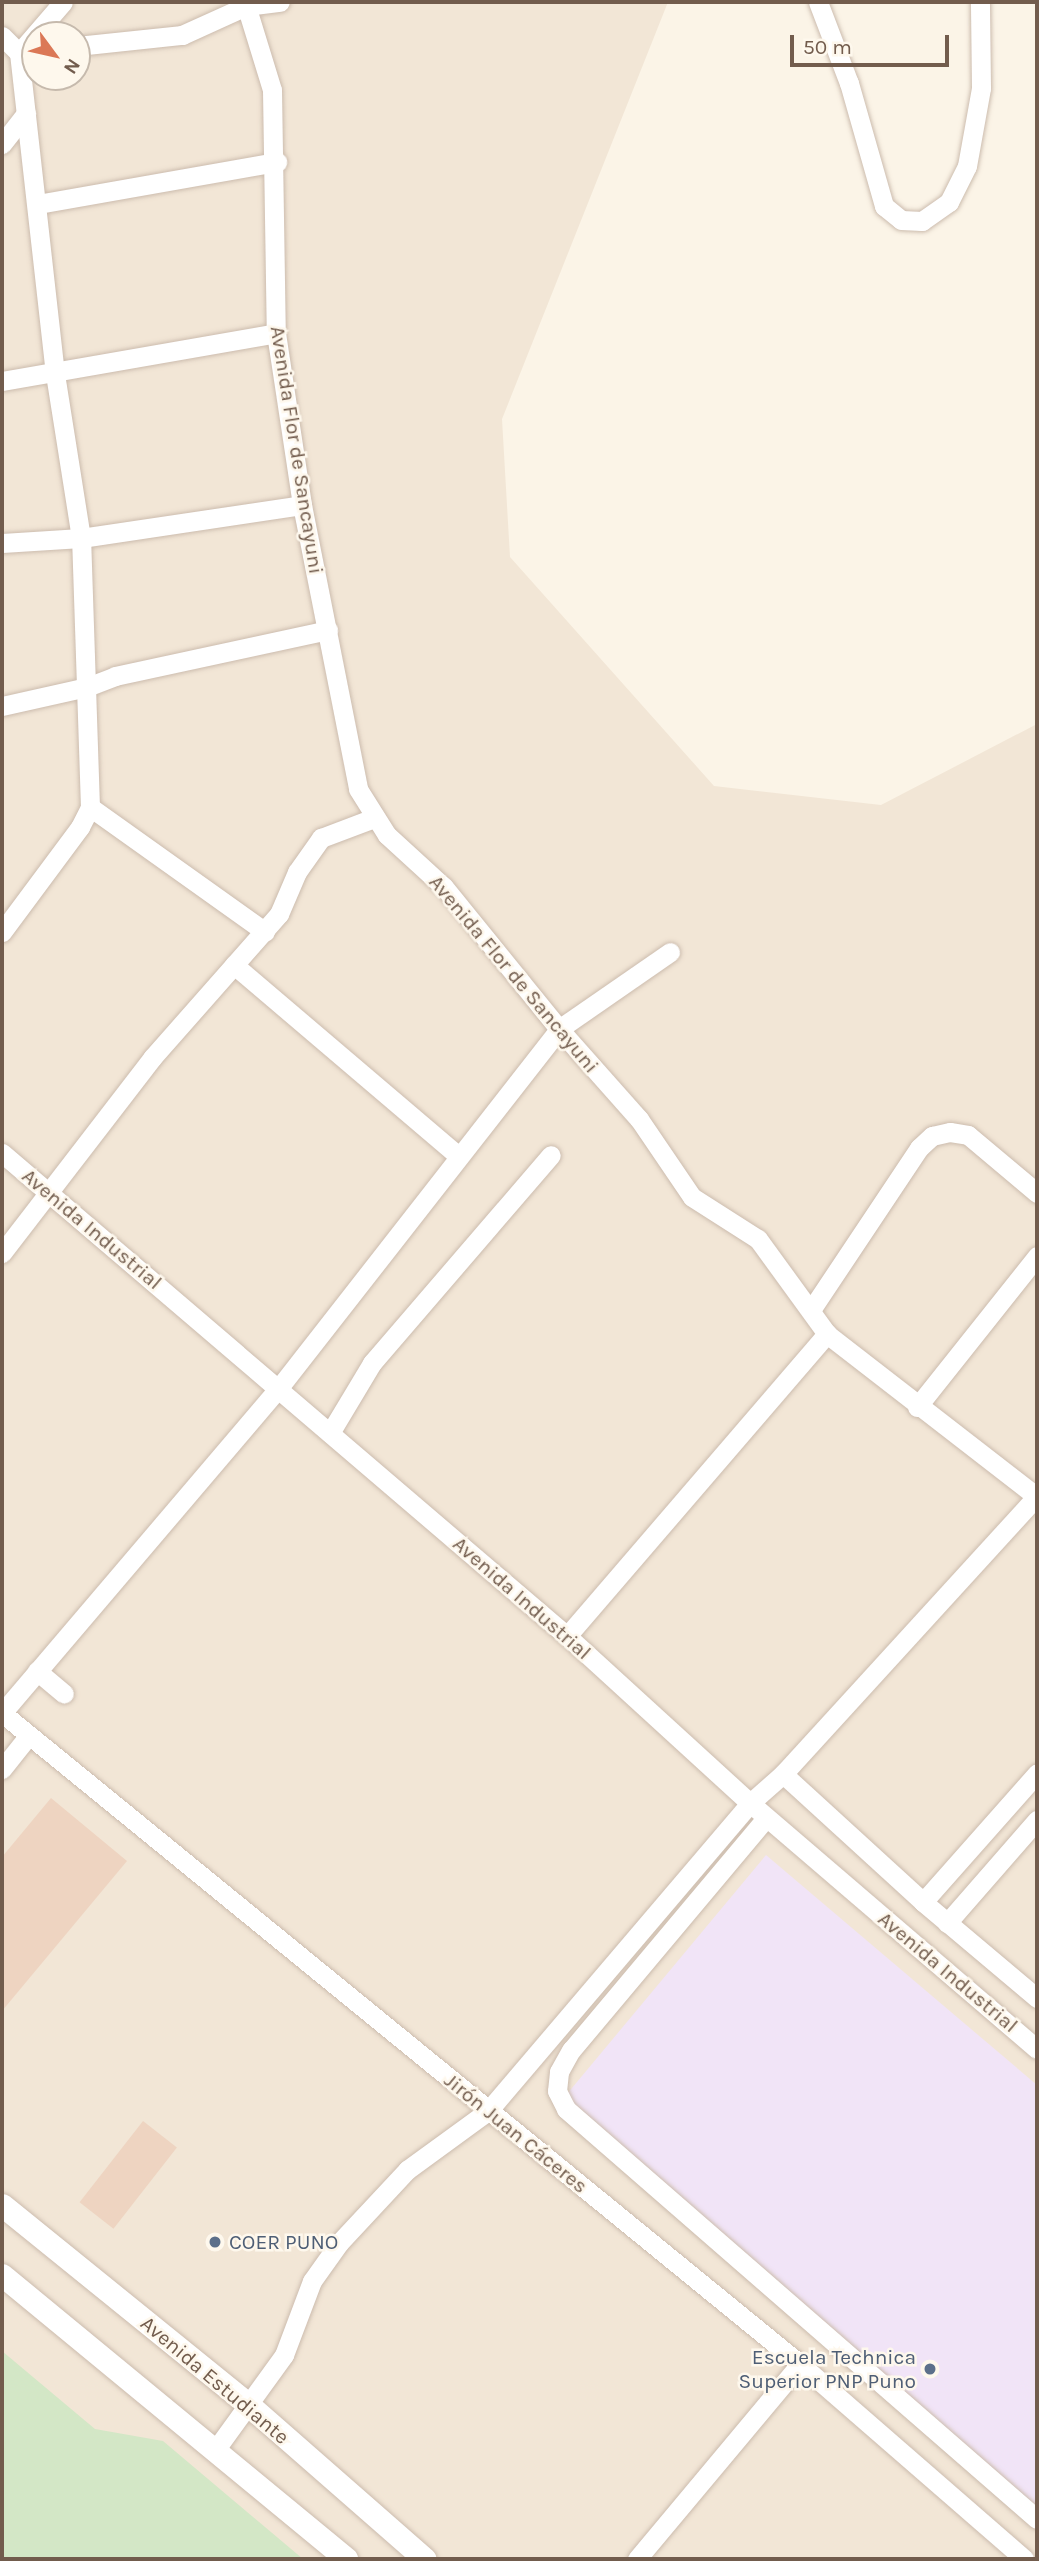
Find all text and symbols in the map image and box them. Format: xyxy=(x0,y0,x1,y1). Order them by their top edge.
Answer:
north arrow xyxy=(21,21,91,91)
scale bar xyxy=(794,21,953,65)
text: 50 m xyxy=(803,35,852,59)
text: N xyxy=(59,55,85,78)
street label: Avenida Flor de Sancayuni xyxy=(265,324,329,576)
street label: Avenida Flor de Sancayuni xyxy=(424,870,604,1078)
street label: Avenida Industrial xyxy=(17,1163,167,1295)
street label: Avenida Industrial xyxy=(448,1531,596,1665)
street label: Avenida Industrial xyxy=(873,1906,1023,2038)
street label: Jirón Juan Cáceres xyxy=(439,2067,593,2199)
place label: COER PUNO xyxy=(229,2229,338,2255)
marker: COER PUNO xyxy=(207,2234,223,2250)
street label: Avenida Estudiante xyxy=(136,2311,294,2449)
place label: Escuela Technica Superior PNP Puno xyxy=(739,2344,916,2394)
marker: Escuela Technica Superior PNP Puno xyxy=(922,2361,938,2377)

